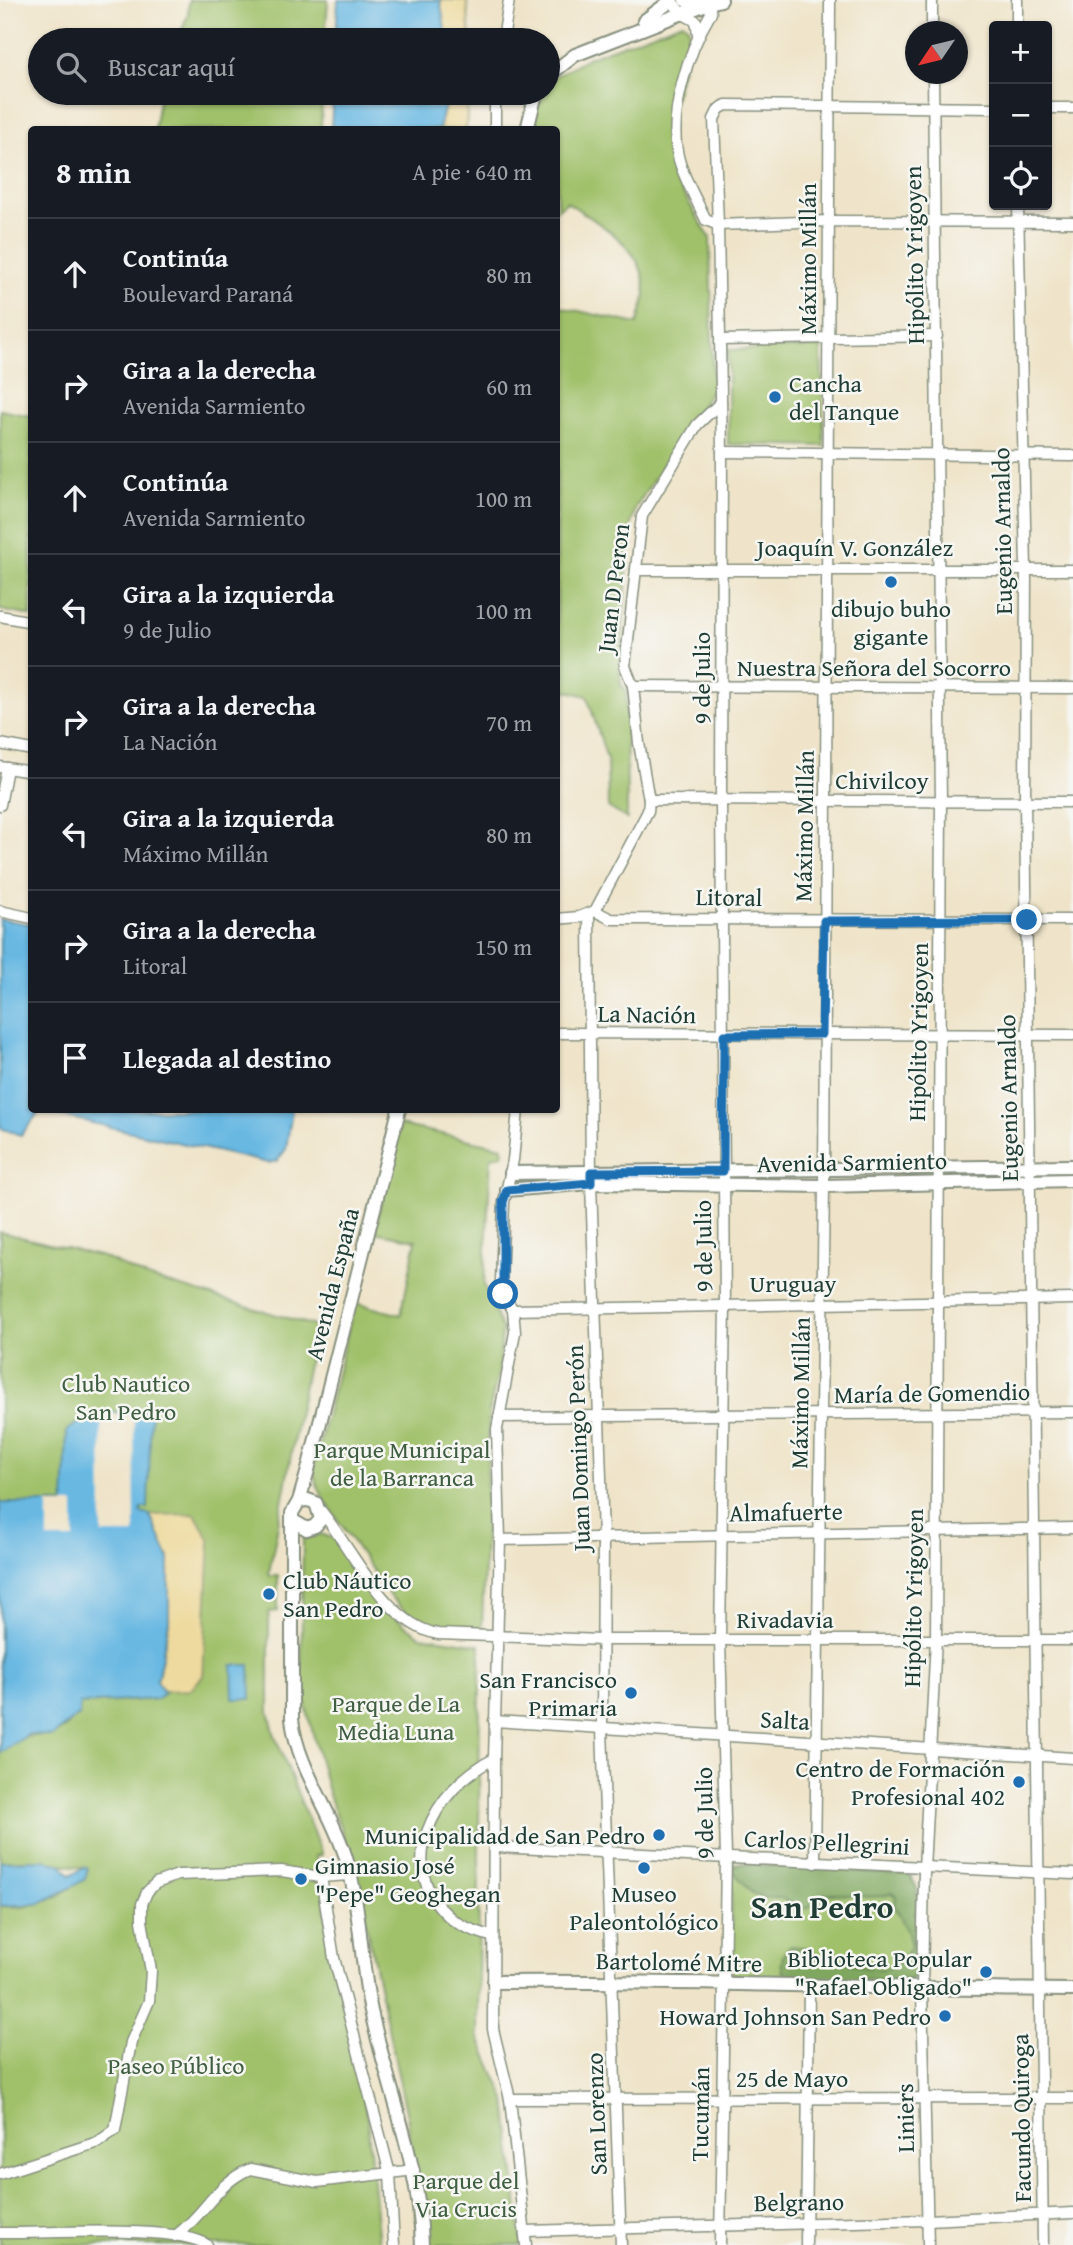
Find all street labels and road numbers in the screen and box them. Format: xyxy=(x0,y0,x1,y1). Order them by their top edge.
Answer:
street label: Hipólito Yrigoyen xyxy=(895,165,933,345)
street label: Máximo Millán xyxy=(790,183,825,335)
street label: Eugenio Arnaldo xyxy=(983,447,1021,615)
street label: Juan D Peron xyxy=(587,521,638,658)
street label: Joaquín V. González xyxy=(754,530,953,565)
street label: 9 de Julio xyxy=(684,632,719,724)
street label: Nuestra Señora del Socorro xyxy=(737,650,1011,685)
street label: Máximo Millán xyxy=(785,749,823,902)
street label: Chivilcoy xyxy=(835,763,929,798)
street label: Litoral xyxy=(695,879,763,915)
street label: Hipólito Yrigoyen xyxy=(899,942,937,1122)
street label: La Nación xyxy=(597,996,697,1032)
street label: Eugenio Arnaldo xyxy=(989,1014,1027,1182)
street label: Avenida Sarmiento xyxy=(756,1143,948,1181)
street label: 9 de Julio xyxy=(685,1199,721,1293)
street label: Avenida España xyxy=(296,1203,368,1364)
street label: Uruguay xyxy=(750,1266,837,1301)
street label: Máximo Millán xyxy=(781,1316,819,1469)
street label: Juan Domingo Perón xyxy=(557,1344,599,1555)
street label: María de Gomendio xyxy=(834,1374,1030,1412)
street label: Almafuerte xyxy=(729,1494,843,1530)
street label: Hipólito Yrigoyen xyxy=(894,1508,932,1688)
street label: Rivadavia xyxy=(736,1602,834,1637)
street label: Salta xyxy=(759,1701,811,1739)
street label: 9 de Julio xyxy=(686,1766,722,1860)
street label: Carlos Pellegrini xyxy=(743,1820,911,1864)
street label: Bartolomé Mitre xyxy=(596,1943,762,1981)
street label: Facundo Quiroga xyxy=(1002,2033,1040,2203)
street label: San Lorenzo xyxy=(576,2052,616,2176)
street label: 25 de Mayo xyxy=(736,2061,848,2096)
street label: Tucumán xyxy=(682,2066,718,2162)
street label: Liniers xyxy=(887,2083,923,2153)
street label: Belgrano xyxy=(754,2184,844,2220)

